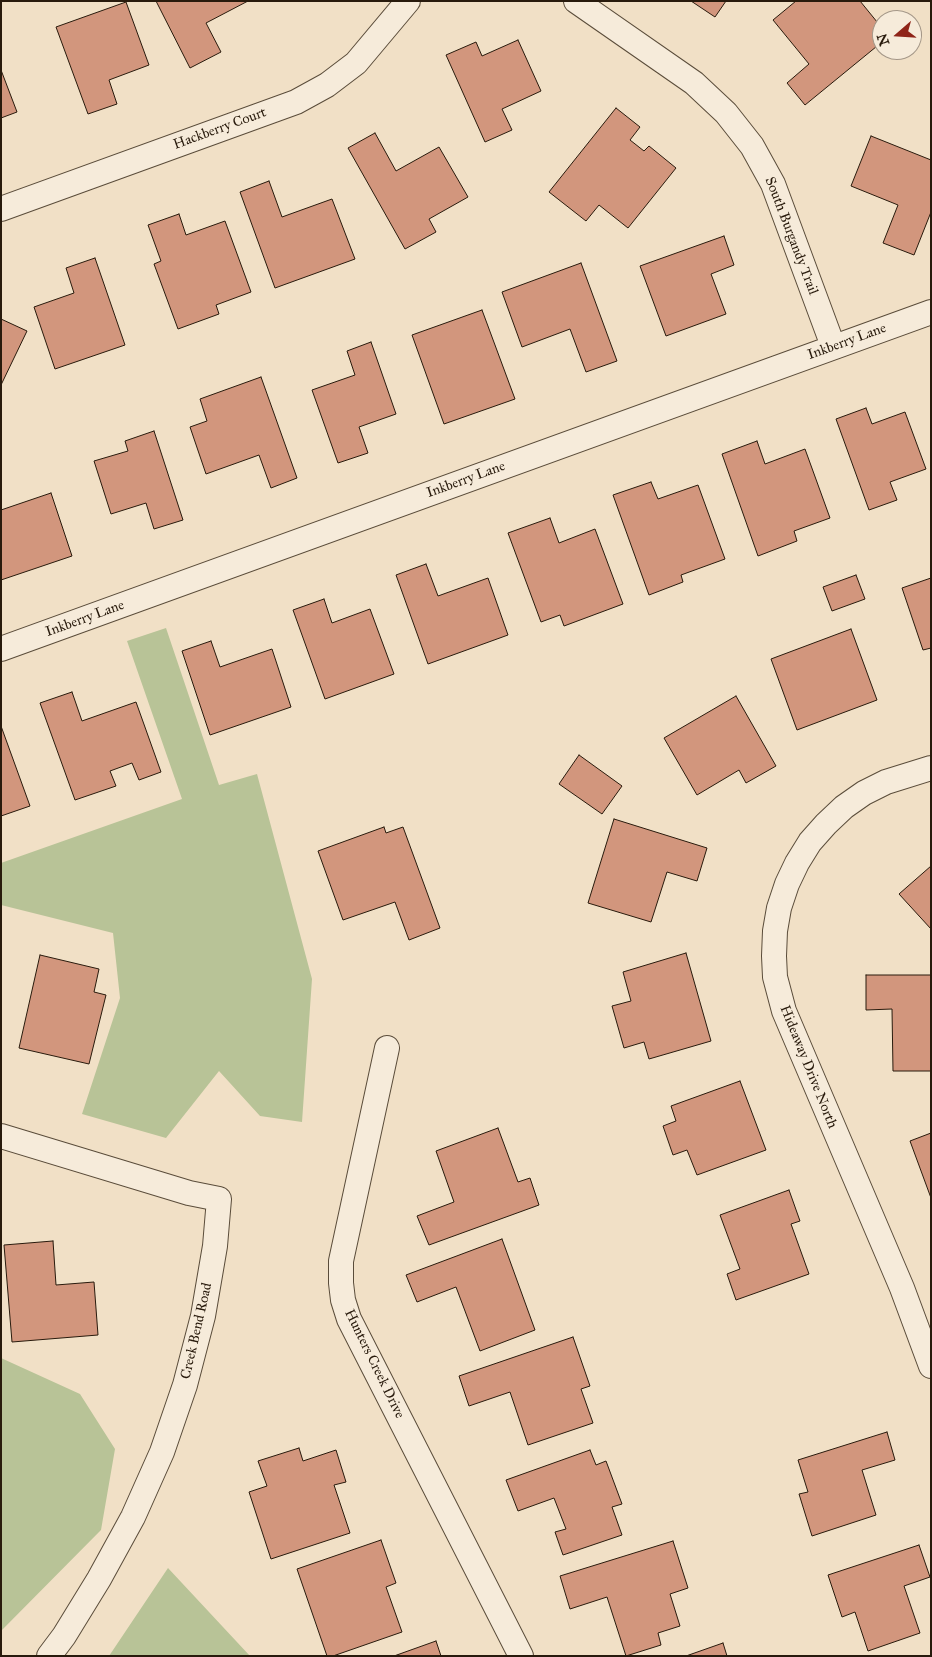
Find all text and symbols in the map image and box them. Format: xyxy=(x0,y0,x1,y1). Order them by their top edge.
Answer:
north arrow xyxy=(872,10,922,60)
text: N xyxy=(873,31,893,48)
street label: Hackberry Court xyxy=(171,104,269,154)
street label: South Burgandy Trail xyxy=(761,175,821,297)
street label: Inkberry Lane xyxy=(805,320,889,364)
street label: Inkberry Lane xyxy=(424,458,508,502)
street label: Inkberry Lane xyxy=(43,597,127,641)
street label: Hideaway Drive North xyxy=(776,1003,840,1131)
street label: Creek Bend Road xyxy=(178,1281,216,1381)
street label: Hunters Creek Drive xyxy=(340,1307,408,1421)

